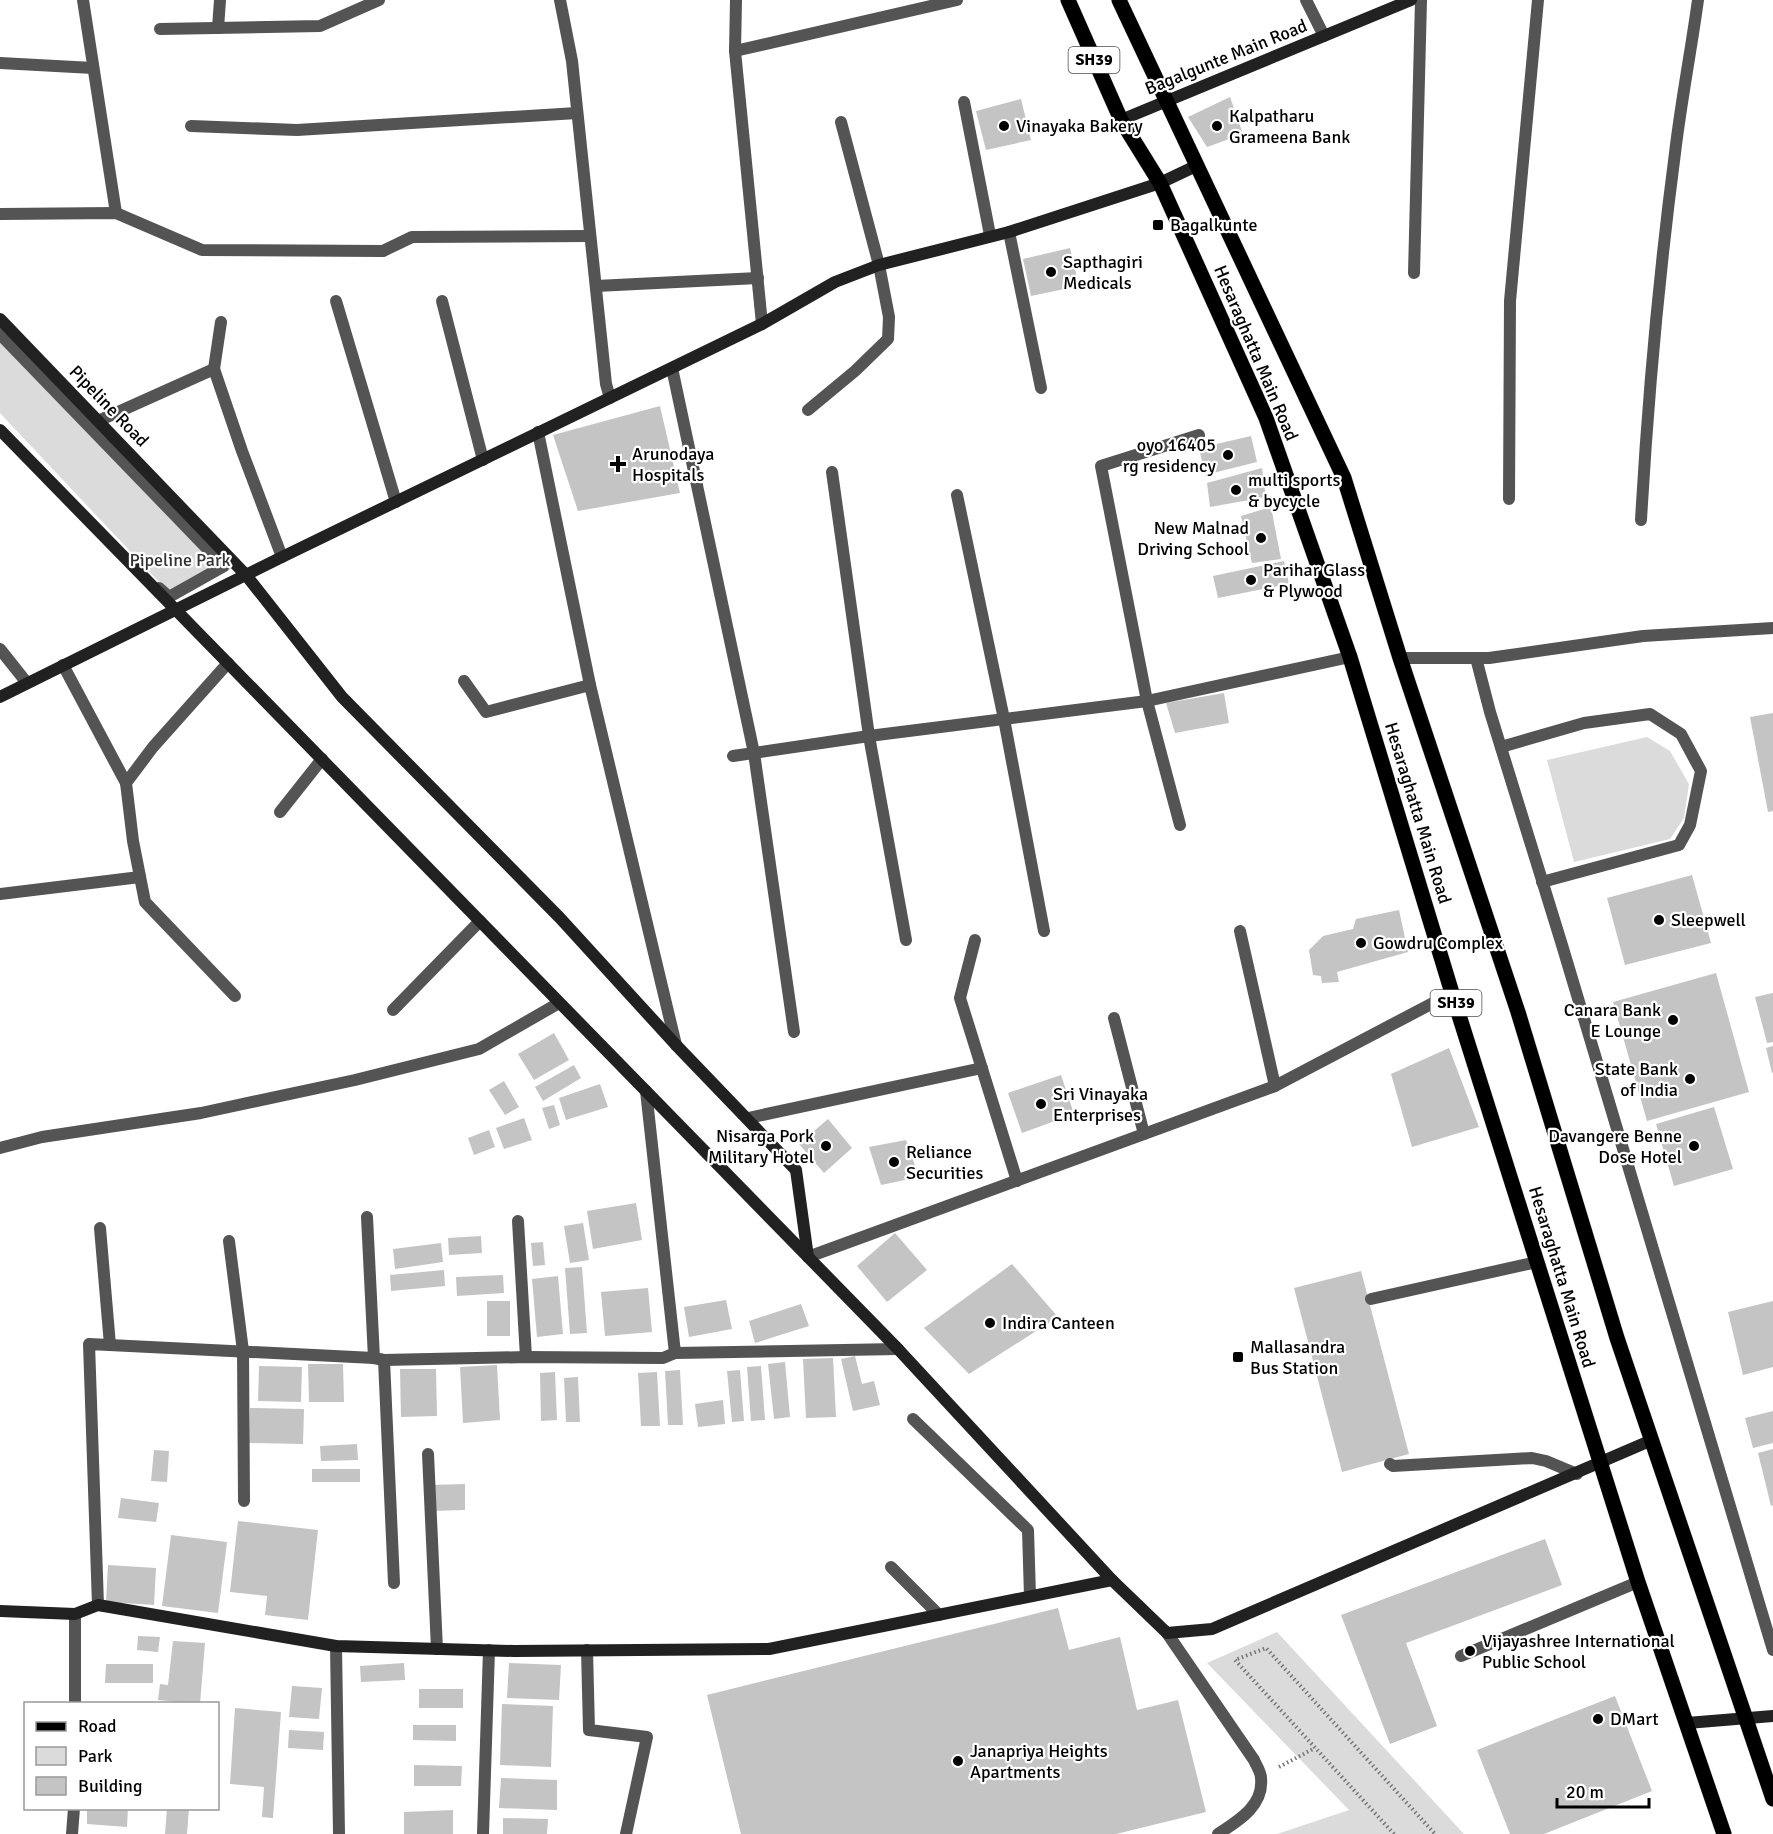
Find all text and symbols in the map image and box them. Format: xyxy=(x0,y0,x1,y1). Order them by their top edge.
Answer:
street label: Bagalgunte Main Road xyxy=(1142,14,1310,100)
road number: SH39 xyxy=(1068,47,1120,73)
place label: Kalpatharu Grameena Bank xyxy=(1229,105,1350,148)
place label: Vinayaka Bakery xyxy=(1016,115,1143,137)
marker: Vinayaka Bakery xyxy=(997,119,1011,133)
marker: Kalpatharu Grameena Bank xyxy=(1210,119,1224,133)
place label: Bagalkunte xyxy=(1170,214,1257,236)
marker: Bagalkunte xyxy=(1151,218,1165,232)
place label: Sapthagiri Medicals xyxy=(1063,251,1143,294)
street label: Hesaraghatta Main Road xyxy=(1209,262,1303,444)
marker: Sapthagiri Medicals xyxy=(1044,265,1058,279)
street label: Pipeline Road xyxy=(65,361,153,451)
place label: oyo 16405 rg residency xyxy=(1123,434,1217,477)
place label: Arunodaya Hospitals xyxy=(632,443,714,486)
marker: oyo 16405 rg residency xyxy=(1221,448,1235,462)
marker: Arunodaya Hospitals xyxy=(609,455,627,473)
place label: multi sports & bycycle xyxy=(1248,469,1341,512)
marker: multi sports & bycycle xyxy=(1229,483,1243,497)
place label: New Malnad Driving School xyxy=(1137,517,1249,560)
marker: New Malnad Driving School xyxy=(1254,531,1268,545)
park label: Pipeline Park xyxy=(129,549,231,571)
place label: Parihar Glass & Plywood xyxy=(1263,559,1365,602)
marker: Parihar Glass & Plywood xyxy=(1244,573,1258,587)
street label: Hesaraghatta Main Road xyxy=(1380,720,1456,906)
place label: Sleepwell xyxy=(1671,909,1746,931)
marker: Sleepwell xyxy=(1652,913,1666,927)
place label: Gowdru Complex xyxy=(1373,932,1504,954)
marker: Gowdru Complex xyxy=(1354,936,1368,950)
road number: SH39 xyxy=(1430,990,1482,1016)
place label: Canara Bank E Lounge xyxy=(1564,999,1661,1042)
marker: Canara Bank E Lounge xyxy=(1666,1013,1680,1027)
place label: State Bank of India xyxy=(1595,1058,1678,1101)
marker: State Bank of India xyxy=(1683,1072,1697,1086)
place label: Sri Vinayaka Enterprises xyxy=(1053,1083,1148,1126)
marker: Sri Vinayaka Enterprises xyxy=(1034,1097,1048,1111)
place label: Nisarga Pork Military Hotel xyxy=(708,1125,814,1168)
place label: Davangere Benne Dose Hotel xyxy=(1548,1125,1682,1168)
marker: Nisarga Pork Military Hotel xyxy=(819,1139,833,1153)
marker: Davangere Benne Dose Hotel xyxy=(1687,1139,1701,1153)
place label: Reliance Securities xyxy=(906,1141,983,1184)
marker: Reliance Securities xyxy=(887,1155,901,1169)
street label: Hesaraghatta Main Road xyxy=(1524,1184,1600,1370)
place label: Indira Canteen xyxy=(1002,1312,1115,1334)
marker: Indira Canteen xyxy=(983,1316,997,1330)
place label: Mallasandra Bus Station xyxy=(1250,1336,1345,1379)
marker: Mallasandra Bus Station xyxy=(1231,1350,1245,1364)
place label: Vijayashree International Public School xyxy=(1482,1630,1675,1673)
marker: Vijayashree International Public School xyxy=(1463,1644,1477,1658)
legend xyxy=(24,1702,219,1810)
place label: DMart xyxy=(1610,1708,1659,1730)
marker: DMart xyxy=(1591,1712,1605,1726)
text: Road xyxy=(78,1715,117,1737)
place label: Janapriya Heights Apartments xyxy=(970,1740,1108,1783)
text: Park xyxy=(78,1745,113,1767)
marker: Janapriya Heights Apartments xyxy=(951,1754,965,1768)
scale bar xyxy=(1557,1771,1648,1809)
text: Building xyxy=(78,1775,142,1797)
text: 20 m xyxy=(1566,1781,1604,1803)

